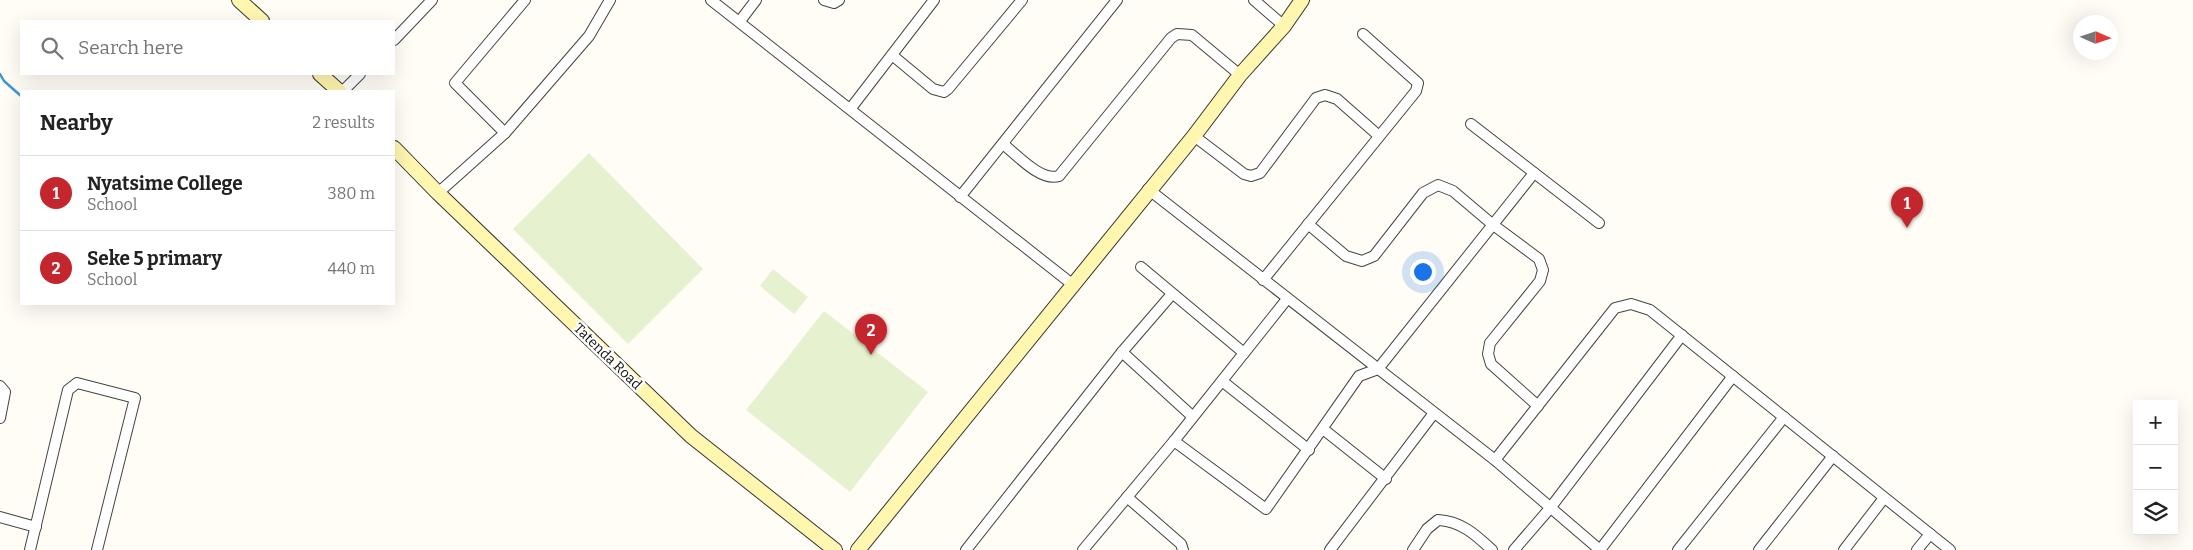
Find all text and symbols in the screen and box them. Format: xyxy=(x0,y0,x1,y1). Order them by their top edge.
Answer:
north arrow xyxy=(2073,15,2118,60)
search box xyxy=(20,20,395,75)
icon: search xyxy=(38,34,66,62)
text: Search here xyxy=(78,36,183,59)
text: Nearby xyxy=(40,110,113,136)
text: 2 results xyxy=(312,113,375,132)
text: Nyatsime College xyxy=(87,172,243,195)
text: 1 xyxy=(53,184,59,203)
text: 380 m xyxy=(328,184,375,203)
pin: 1 xyxy=(1891,187,1923,228)
text: School xyxy=(87,195,137,214)
text: Seke 5 primary xyxy=(87,247,222,270)
text: 2 xyxy=(51,259,61,278)
text: 440 m xyxy=(328,259,375,278)
your location xyxy=(1410,259,1436,285)
text: School xyxy=(87,270,137,289)
pin: 2 xyxy=(855,314,887,355)
street label: Tatenda Road xyxy=(570,320,645,393)
map controls xyxy=(2133,400,2178,535)
button: + xyxy=(2133,400,2178,445)
button: − xyxy=(2133,445,2178,490)
button: layers xyxy=(2133,490,2178,535)

